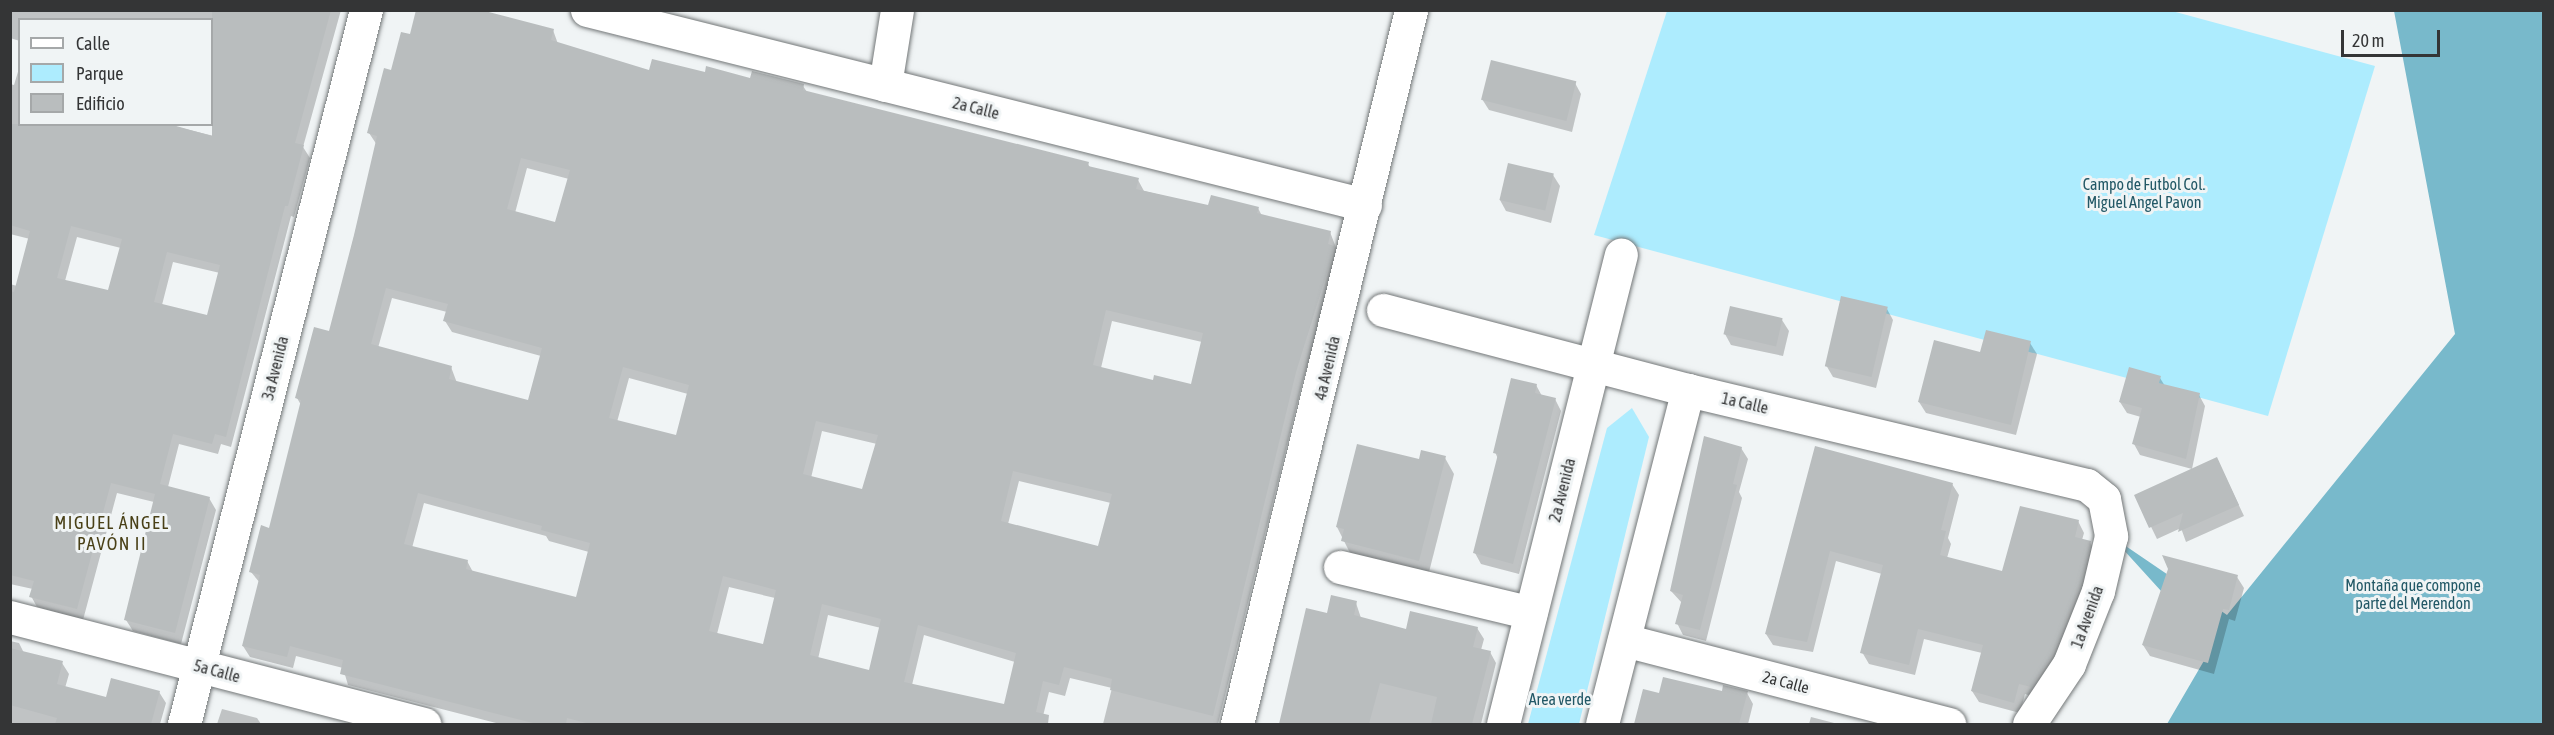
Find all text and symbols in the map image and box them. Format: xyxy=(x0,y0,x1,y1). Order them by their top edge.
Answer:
legend xyxy=(18,18,213,126)
scale bar xyxy=(2344,18,2443,56)
text: 20 m xyxy=(2352,30,2384,51)
text: Calle xyxy=(76,33,110,54)
text: Parque xyxy=(76,63,124,84)
text: Edificio xyxy=(76,93,125,114)
street label: 2a Calle xyxy=(951,93,1001,123)
park label: Campo de Futbol Col. Miguel Angel Pavon xyxy=(2083,174,2205,212)
street label: 3a Avenida xyxy=(258,334,292,402)
street label: 4a Avenida xyxy=(1310,334,1344,402)
street label: 1a Calle xyxy=(1720,388,1770,418)
street label: 2a Avenida xyxy=(1545,456,1579,524)
district label: MIGUEL ÁNGEL PAVÓN II xyxy=(54,513,170,556)
park label: Montaña que compone parte del Merendon xyxy=(2345,575,2481,613)
street label: 1a Avenida xyxy=(2067,583,2107,651)
street label: 5a Calle xyxy=(192,656,242,686)
street label: 2a Calle xyxy=(1761,667,1811,697)
park label: Area verde xyxy=(1529,689,1591,709)

